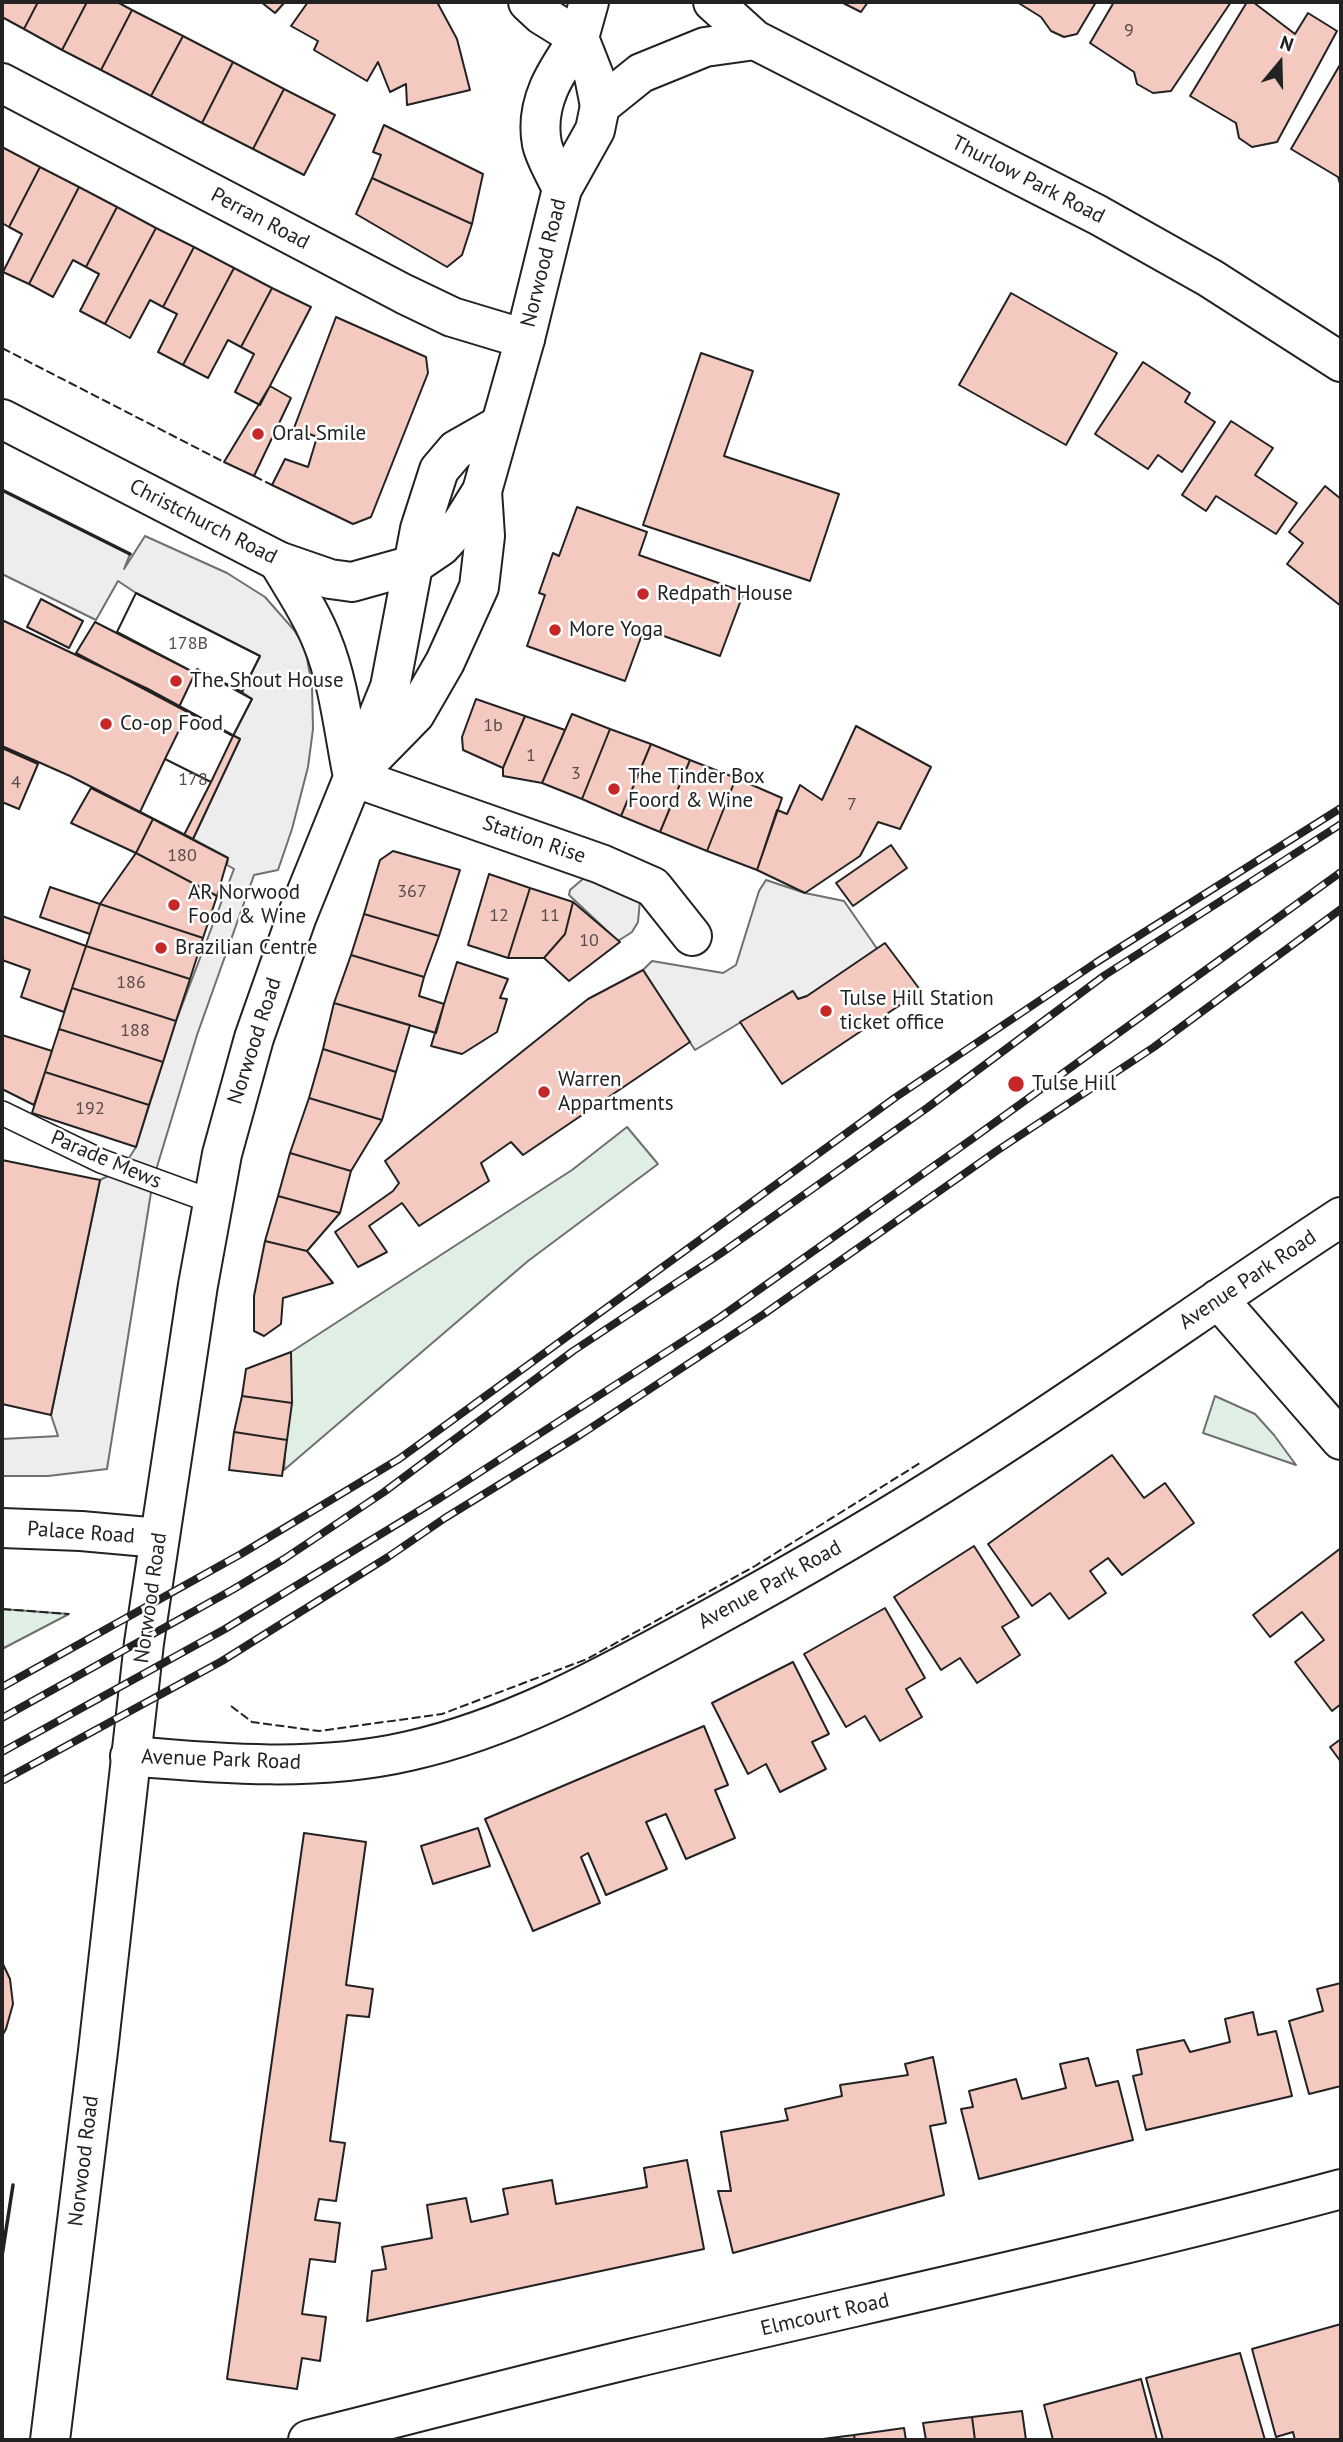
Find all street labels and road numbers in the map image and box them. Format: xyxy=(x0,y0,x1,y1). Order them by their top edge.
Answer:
street label: Thurlow Park Road xyxy=(947,131,1109,229)
street label: Perran Road xyxy=(206,183,314,255)
street label: Norwood Road xyxy=(516,196,572,330)
street label: Christchurch Road xyxy=(125,474,281,570)
street label: Station Rise xyxy=(479,811,589,869)
street label: Norwood Road xyxy=(223,975,287,1107)
street label: Parade Mews xyxy=(47,1125,165,1195)
street label: Avenue Park Road xyxy=(1175,1225,1321,1335)
street label: Palace Road xyxy=(26,1517,136,1549)
street label: Norwood Road xyxy=(129,1531,173,1665)
street label: Avenue Park Road xyxy=(694,1535,846,1635)
street label: Avenue Park Road xyxy=(141,1745,301,1775)
street label: Norwood Road xyxy=(63,2094,105,2228)
street label: Elmcourt Road xyxy=(758,2288,892,2342)

